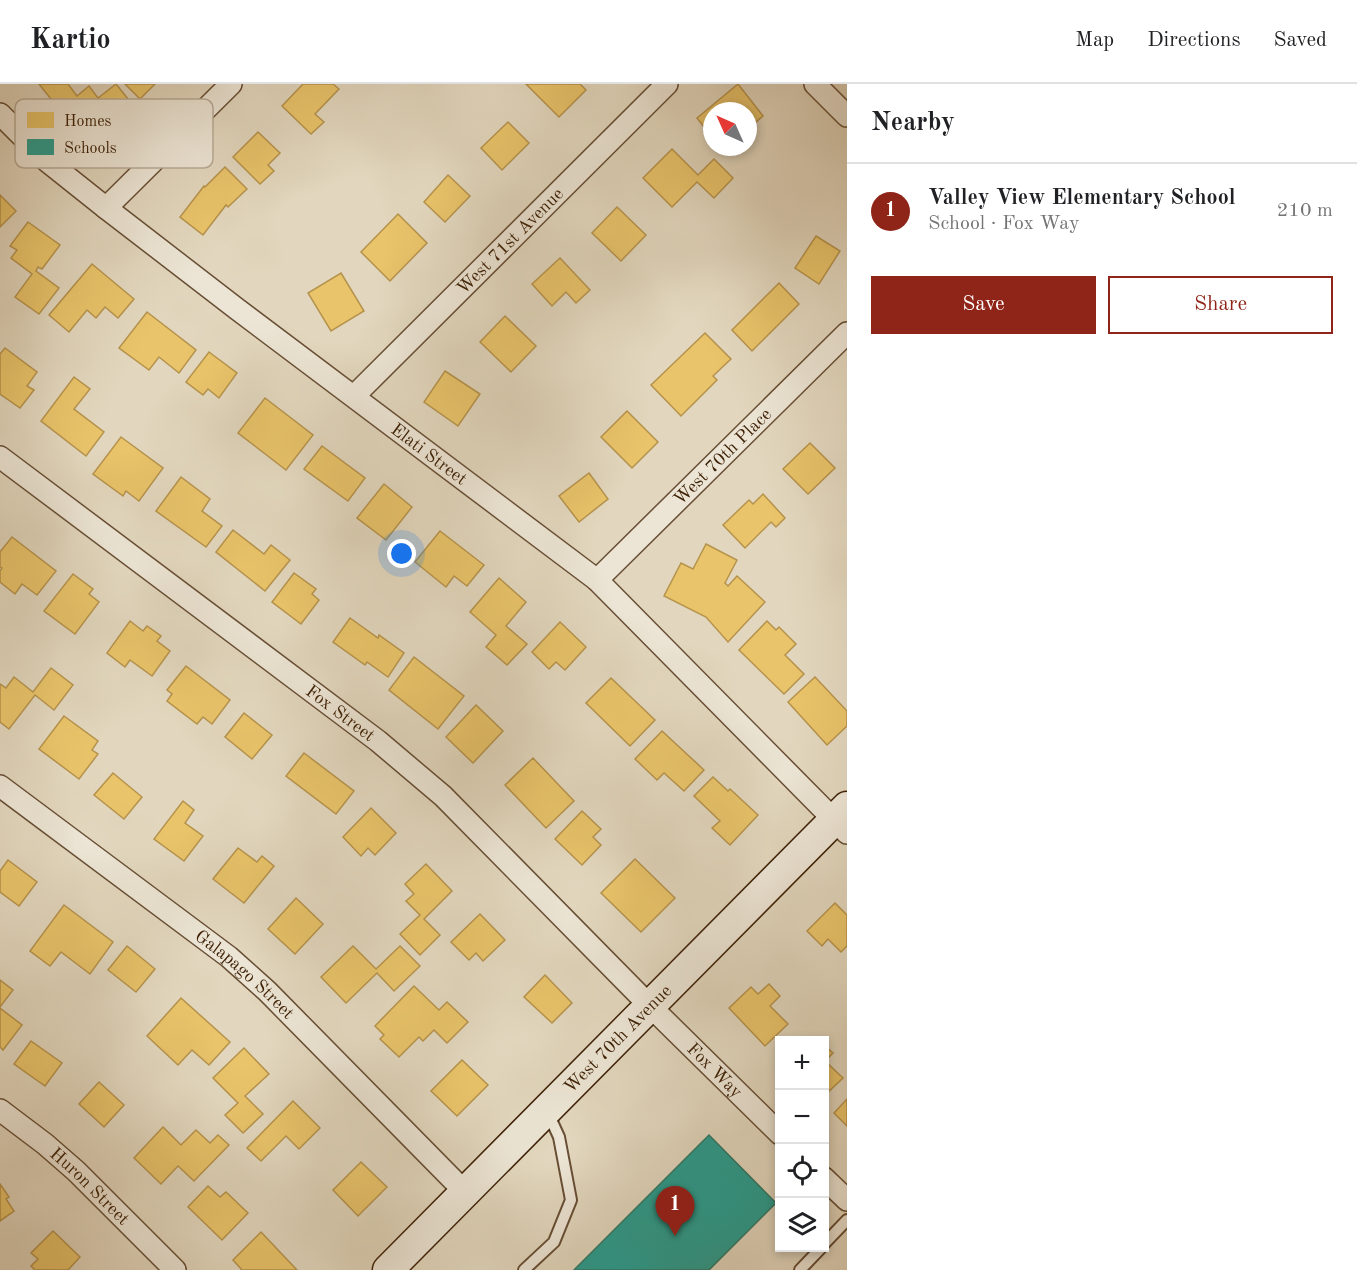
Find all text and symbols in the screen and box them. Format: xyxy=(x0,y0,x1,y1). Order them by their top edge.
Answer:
text: Kartio xyxy=(30,27,111,55)
text: Map xyxy=(1075,30,1114,51)
text: Directions xyxy=(1147,30,1241,51)
text: Saved xyxy=(1274,30,1327,51)
legend xyxy=(15,99,213,168)
north arrow xyxy=(703,102,757,156)
text: Nearby xyxy=(871,110,955,136)
text: Homes xyxy=(64,114,112,130)
text: Schools xyxy=(64,141,117,157)
street label: West 71st Avenue xyxy=(454,185,567,298)
text: Valley View Elementary School xyxy=(928,187,1236,209)
text: 1 xyxy=(885,201,896,221)
text: 210 m xyxy=(1277,201,1333,221)
text: School · Fox Way xyxy=(928,214,1079,234)
button: Save xyxy=(871,276,1096,334)
button: Share xyxy=(1108,276,1333,334)
street label: West 70th Place xyxy=(671,405,775,509)
street label: Elati Street xyxy=(387,420,470,489)
your location xyxy=(387,539,416,568)
street label: Fox Street xyxy=(302,682,378,745)
street label: Galapago Street xyxy=(191,927,297,1023)
street label: West 70th Avenue xyxy=(561,982,675,1097)
map controls xyxy=(775,1036,829,1252)
button: + xyxy=(775,1036,829,1090)
street label: Fox Way xyxy=(683,1040,746,1102)
button: − xyxy=(775,1090,829,1144)
button: locate xyxy=(775,1144,829,1198)
street label: Huron Street xyxy=(46,1145,132,1229)
pin: 1 xyxy=(656,1186,694,1236)
button: layers xyxy=(775,1198,829,1252)

